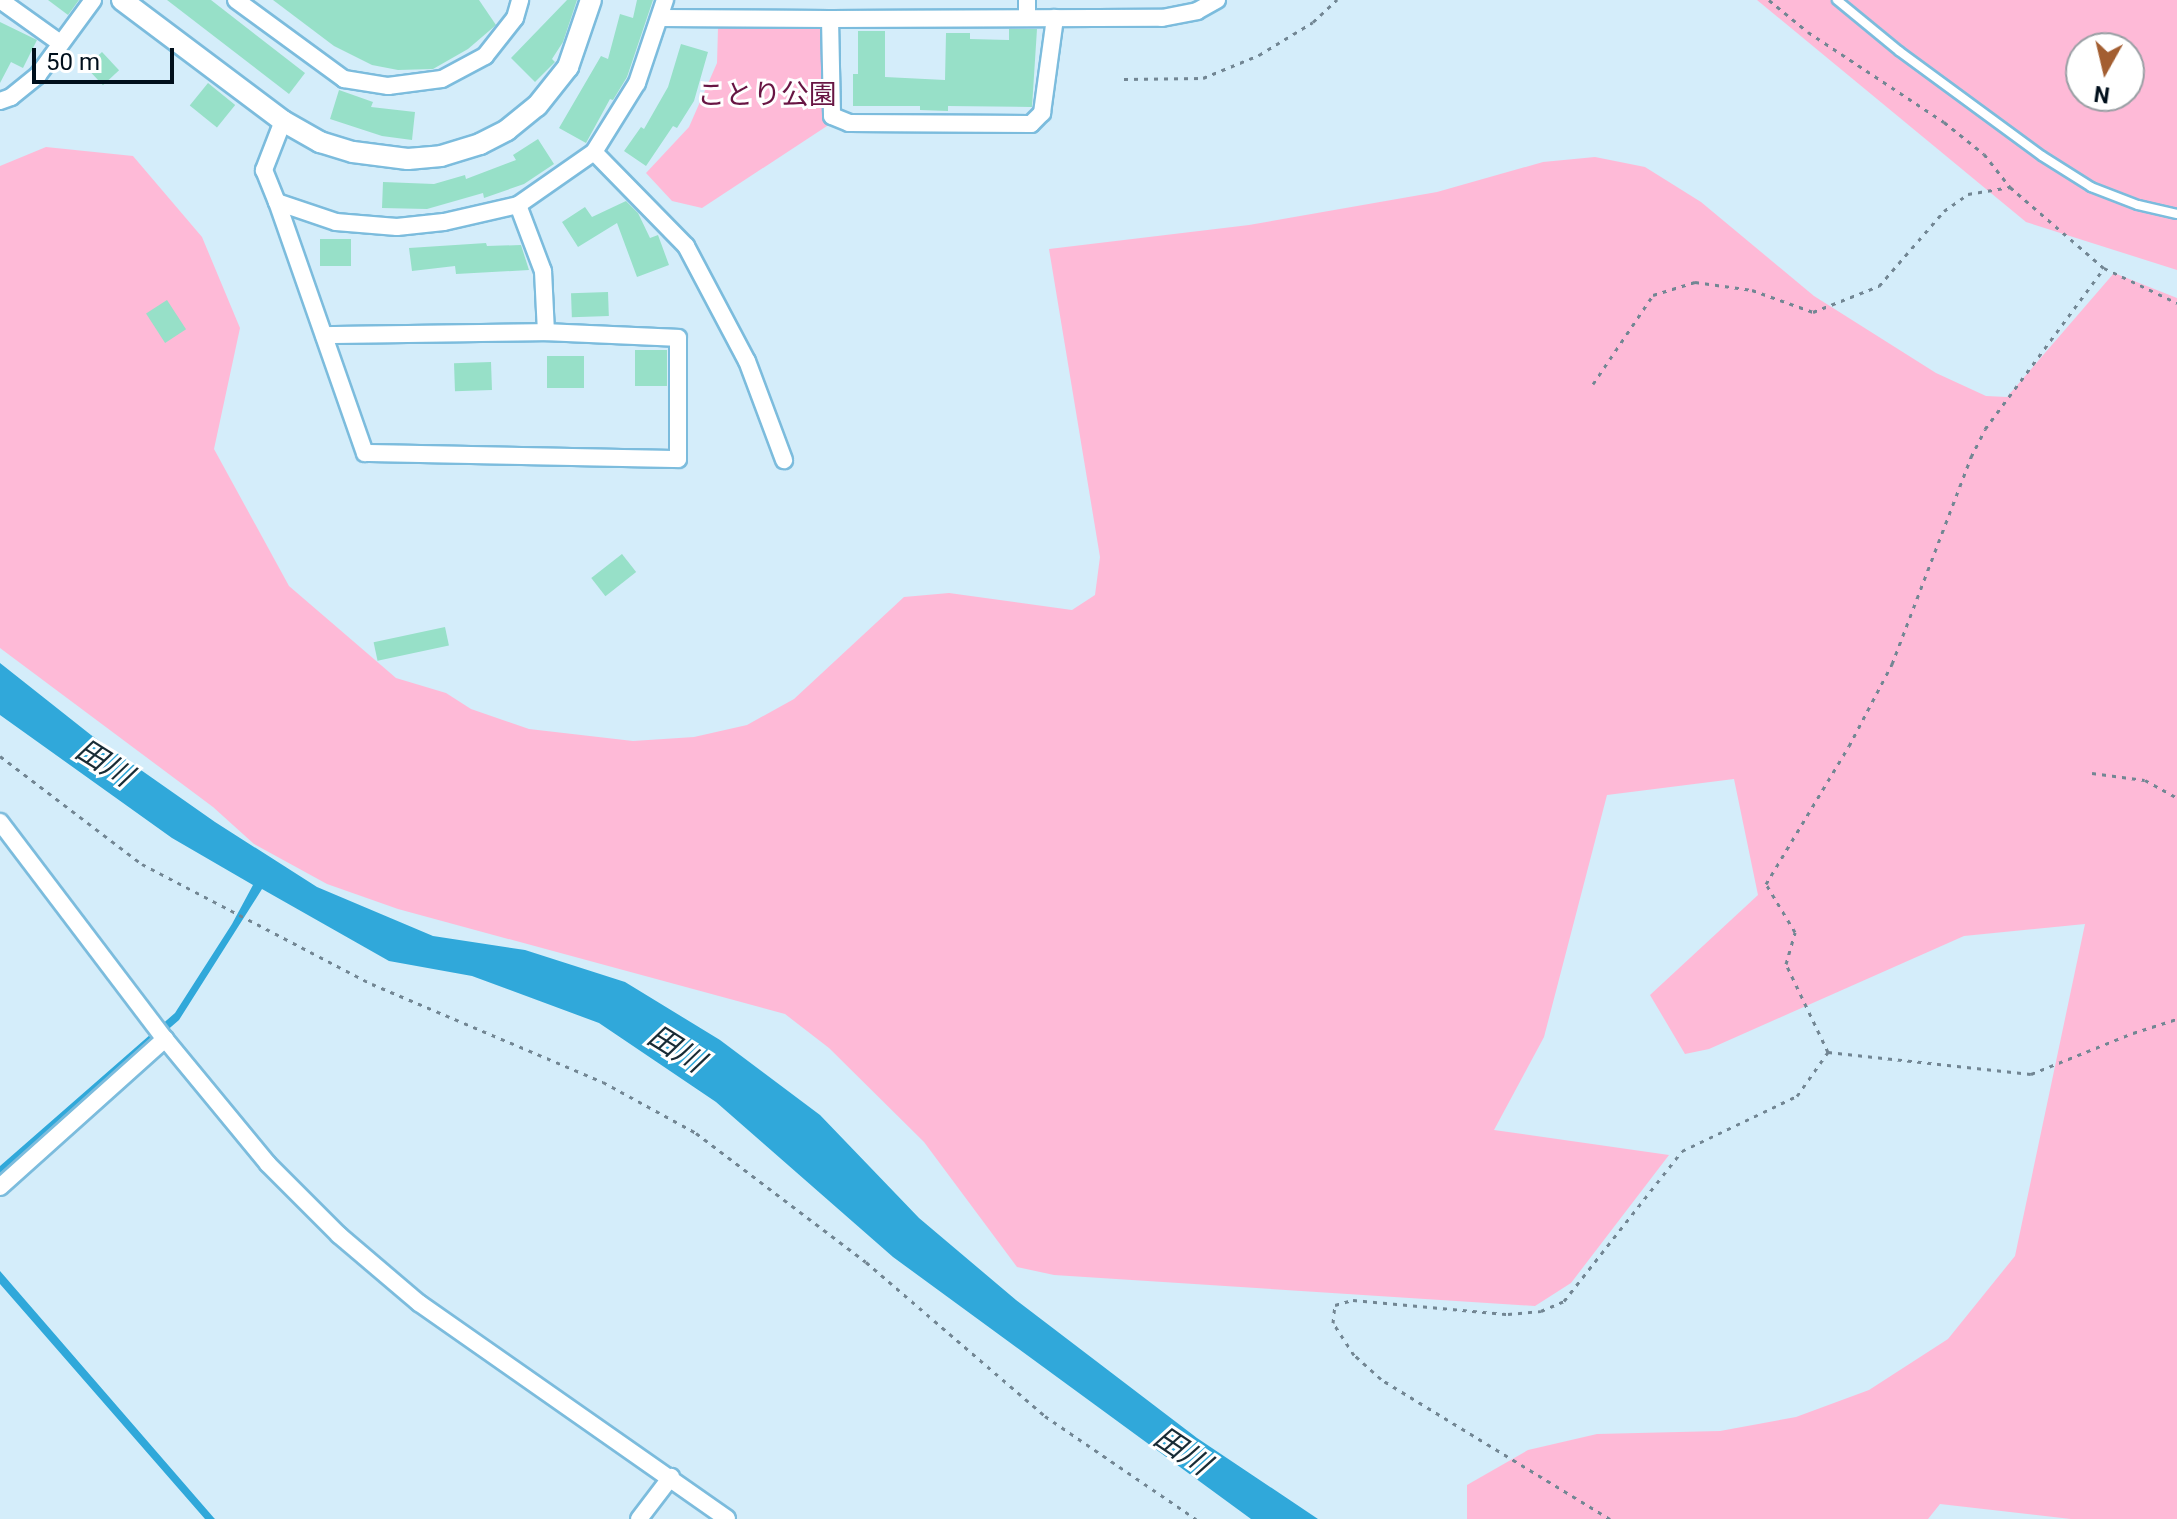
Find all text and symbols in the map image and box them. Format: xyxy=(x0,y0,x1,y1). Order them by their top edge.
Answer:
scale bar xyxy=(36,32,178,82)
north arrow xyxy=(2065,32,2145,112)
text: 50 m xyxy=(46,48,100,76)
park label: ことり公園 xyxy=(697,78,837,112)
text: N xyxy=(2092,81,2111,108)
water label: 田川 xyxy=(69,732,139,794)
water label: 田川 xyxy=(641,1018,711,1080)
water label: 田川 xyxy=(1147,1419,1217,1483)

